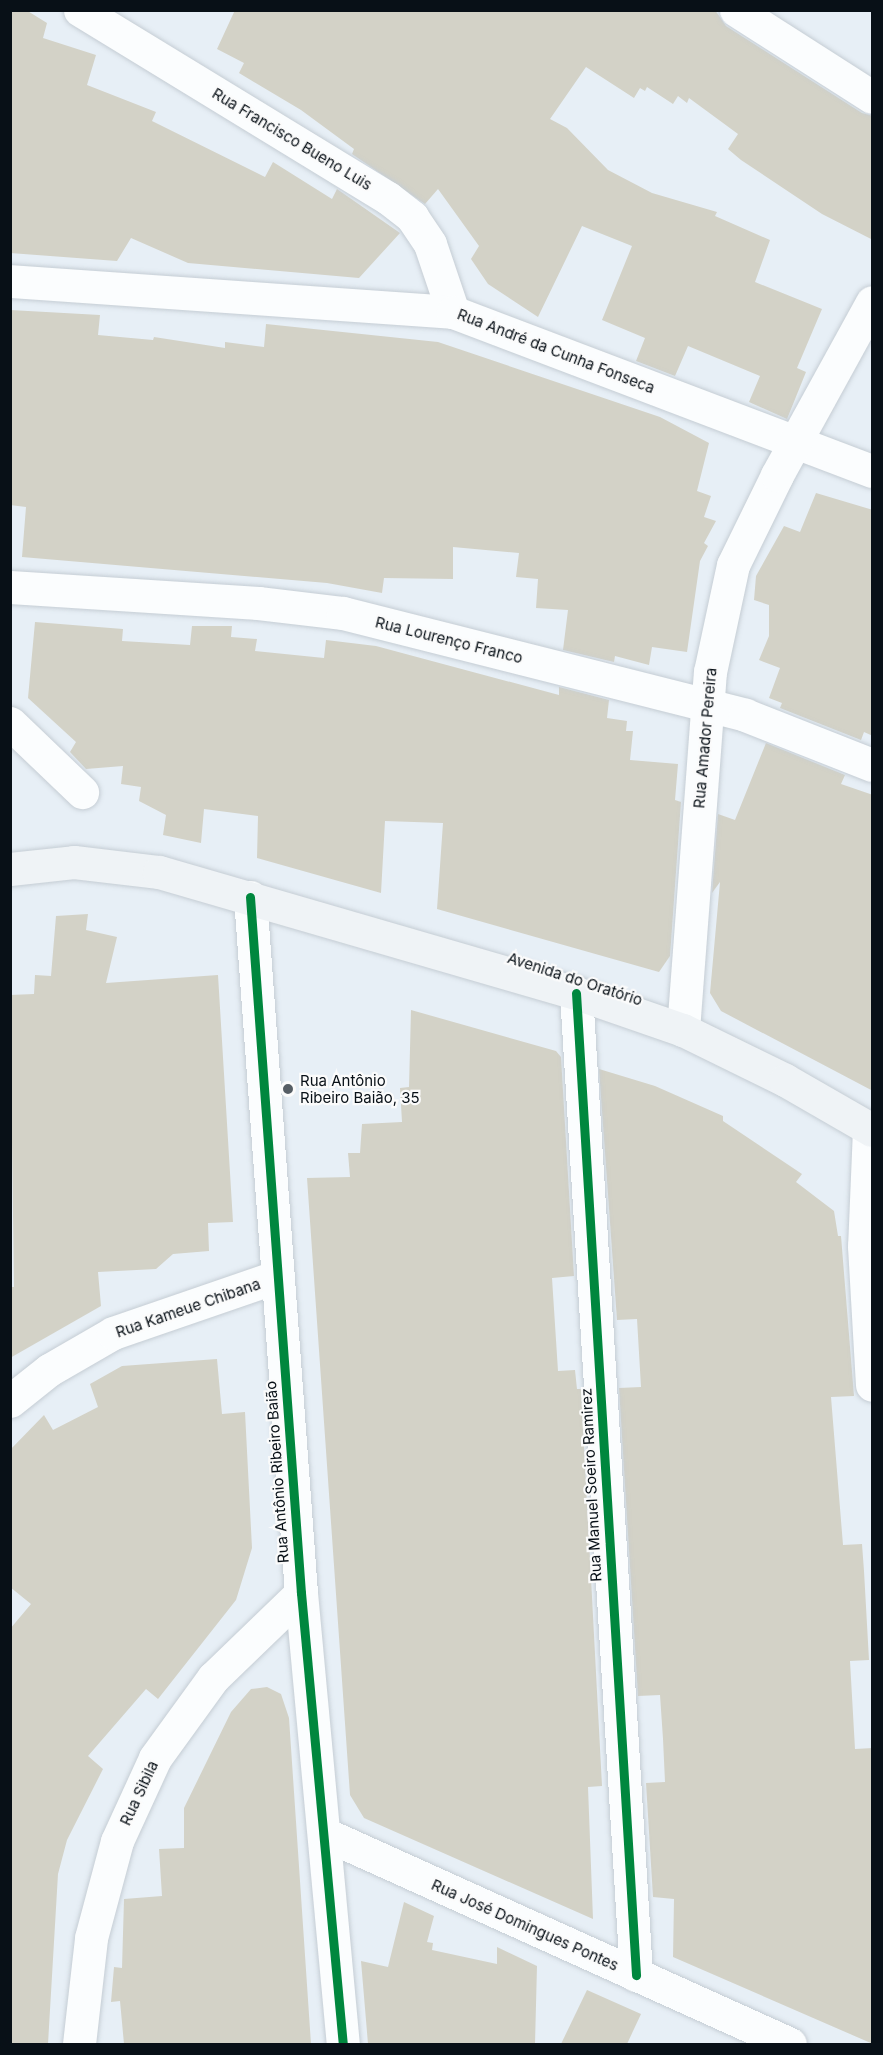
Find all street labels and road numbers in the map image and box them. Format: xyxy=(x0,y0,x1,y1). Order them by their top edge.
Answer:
street label: Rua Francisco Bueno Luis xyxy=(209,84,375,194)
street label: Rua André da Cunha Fonseca xyxy=(455,305,657,397)
street label: Rua Lourenço Franco xyxy=(373,613,525,667)
street label: Rua Amador Pereira xyxy=(690,667,720,809)
street label: Avenida do Oratório xyxy=(505,949,645,1009)
street label: Rua Kameue Chibana xyxy=(113,1275,263,1341)
street label: Rua Antônio Ribeiro Baião xyxy=(262,1380,292,1564)
street label: Rua Manuel Soeiro Ramirez xyxy=(577,1388,605,1582)
street label: Rua Sibila xyxy=(116,1758,162,1828)
street label: Rua José Domingues Pontes xyxy=(429,1876,621,1974)

